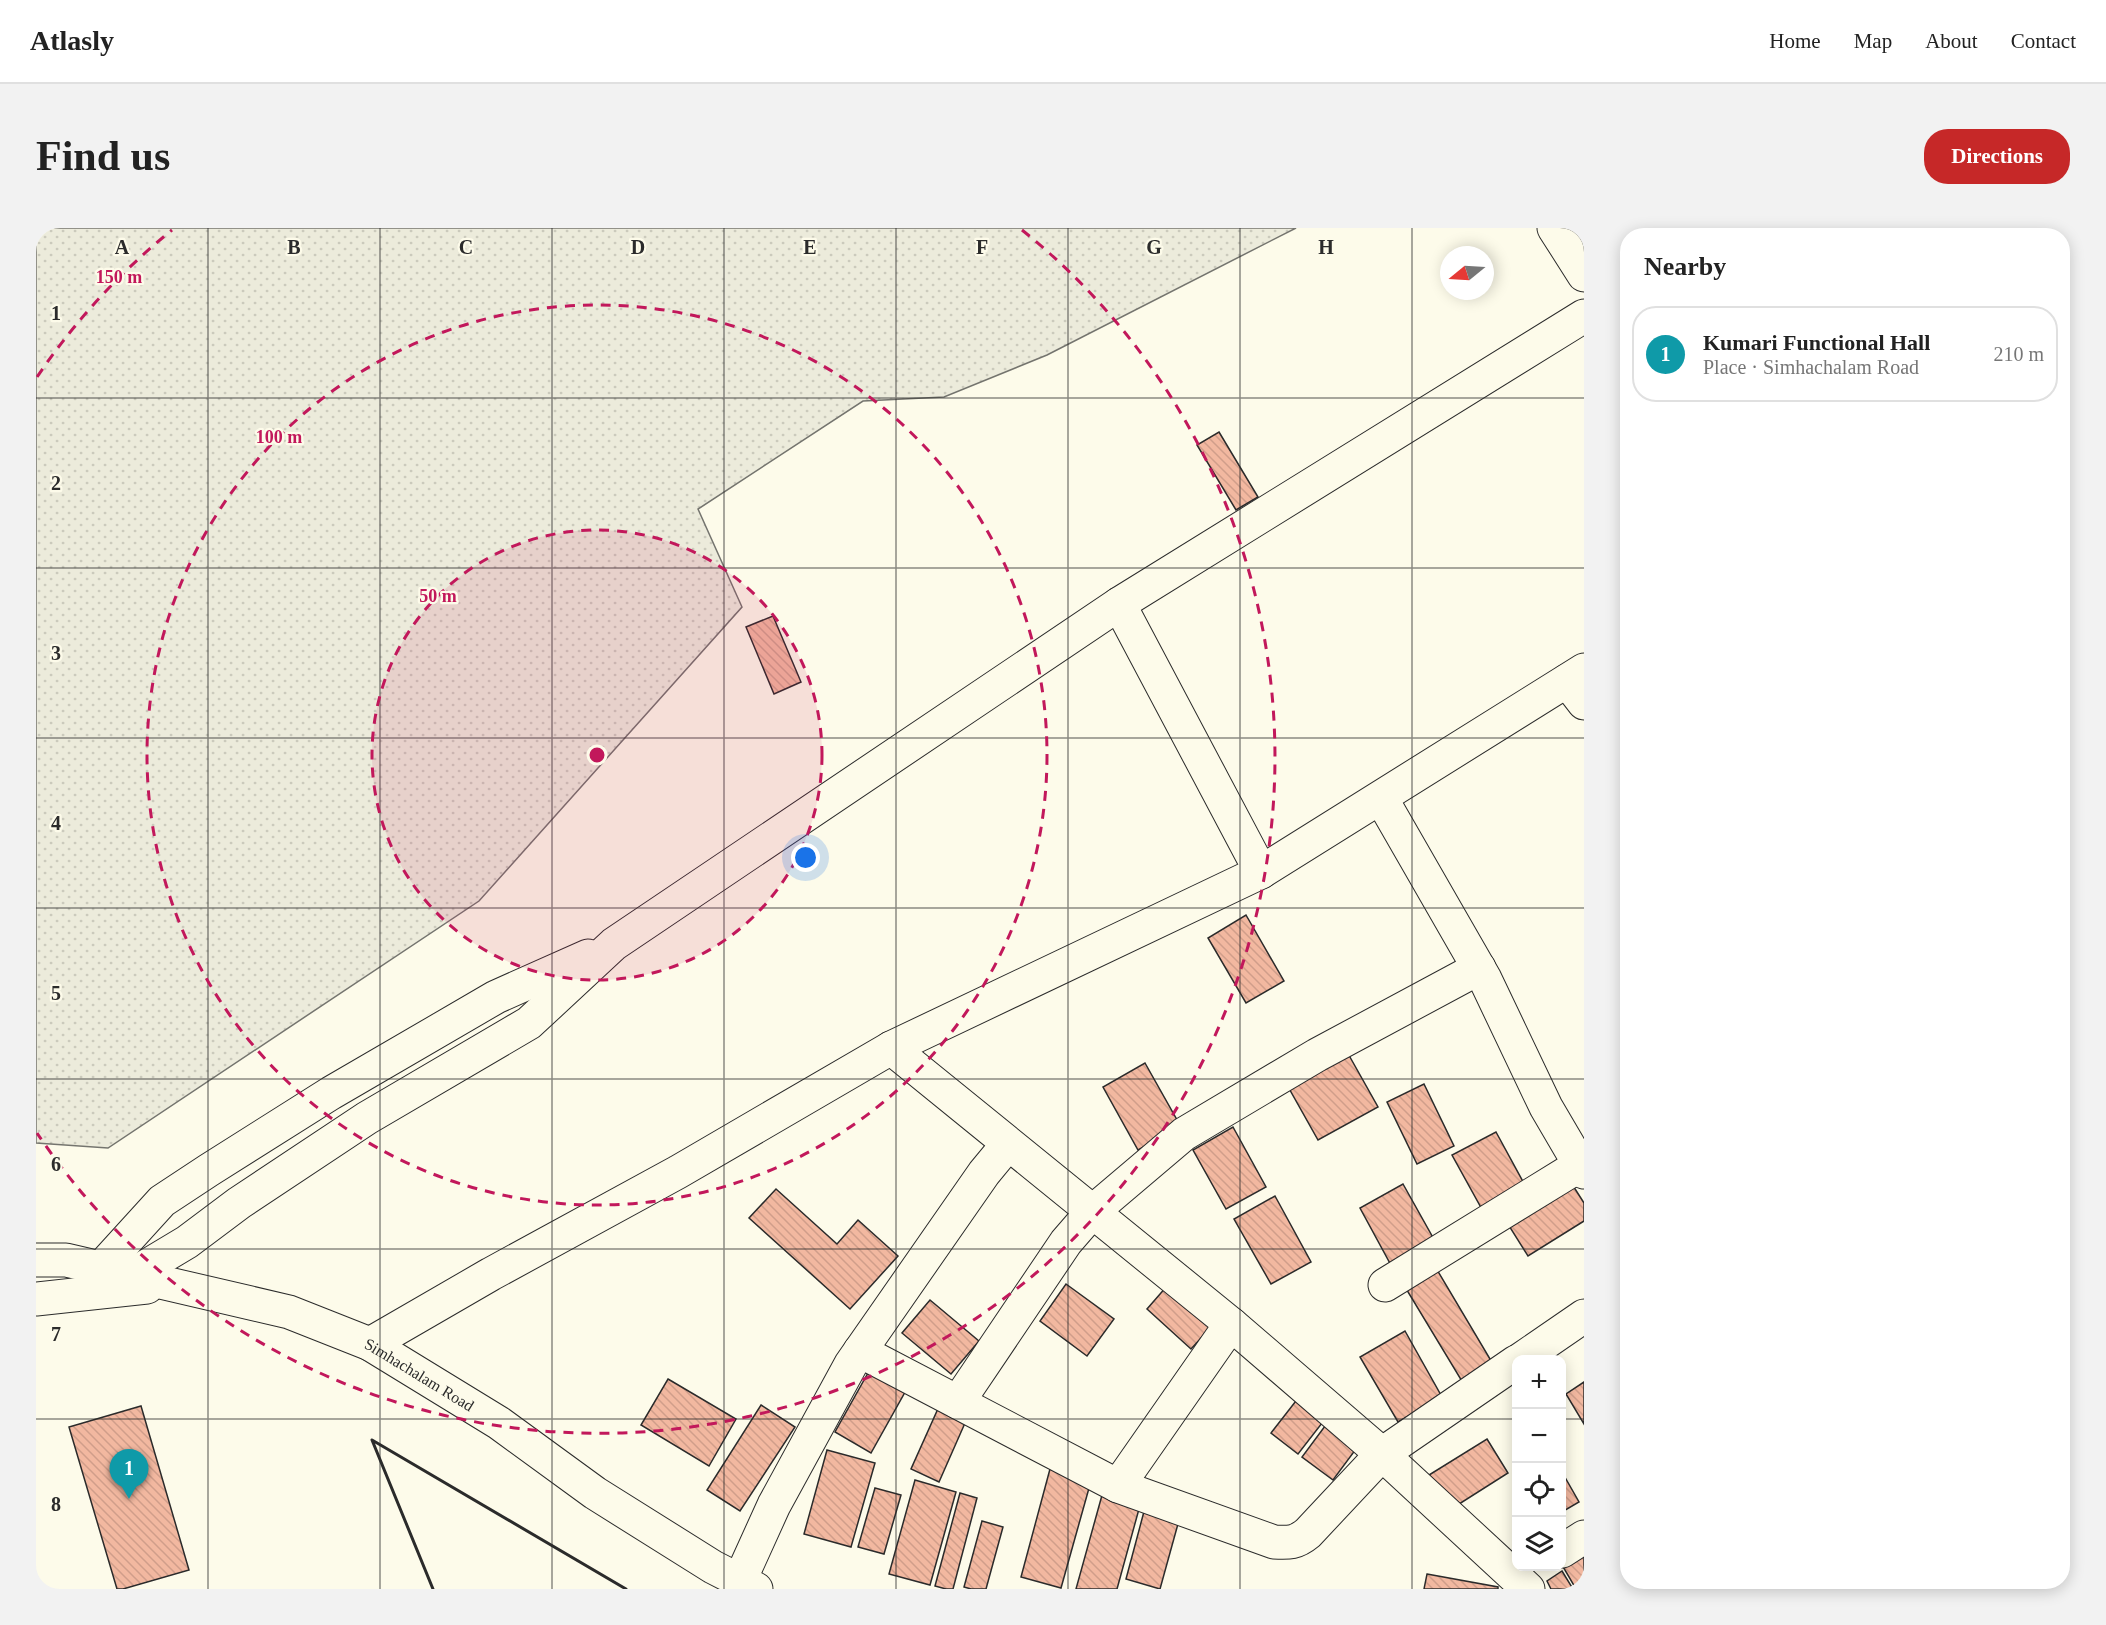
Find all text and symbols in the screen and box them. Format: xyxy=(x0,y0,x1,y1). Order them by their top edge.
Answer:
text: Atlasly xyxy=(30,25,114,56)
text: Home xyxy=(1769,29,1821,53)
text: Map xyxy=(1854,29,1892,53)
text: About xyxy=(1925,29,1978,53)
text: Contact xyxy=(2011,29,2076,53)
button: Directions xyxy=(1924,129,2070,184)
text: Find us xyxy=(36,133,170,179)
text: A xyxy=(115,236,130,258)
text: B xyxy=(287,236,301,258)
text: C xyxy=(459,236,473,258)
text: D xyxy=(631,236,645,258)
text: E xyxy=(803,236,817,258)
text: F xyxy=(976,236,988,258)
text: G xyxy=(1146,236,1162,258)
text: H xyxy=(1318,236,1334,258)
north arrow xyxy=(1440,246,1494,300)
text: Nearby xyxy=(1644,252,1726,281)
text: 150 m xyxy=(96,267,142,287)
text: 1 xyxy=(51,302,61,324)
text: Kumari Functional Hall xyxy=(1703,330,1930,355)
text: 1 xyxy=(1661,343,1671,365)
text: 210 m xyxy=(1993,343,2044,365)
text: Place · Simhachalam Road xyxy=(1703,356,1919,378)
text: 100 m xyxy=(256,427,302,447)
text: 2 xyxy=(51,472,61,494)
text: 50 m xyxy=(419,586,457,606)
text: 3 xyxy=(51,642,61,664)
centre of rings xyxy=(587,745,607,765)
text: 4 xyxy=(51,812,61,834)
your location xyxy=(791,843,820,872)
text: 5 xyxy=(51,982,61,1004)
text: 6 xyxy=(51,1153,61,1175)
text: 7 xyxy=(51,1323,61,1345)
street label: Simhachalam Road xyxy=(363,1334,477,1414)
map controls xyxy=(1512,1355,1566,1571)
button: + xyxy=(1512,1355,1566,1409)
button: − xyxy=(1512,1409,1566,1463)
pin: 1 xyxy=(110,1450,148,1499)
button: locate xyxy=(1512,1463,1566,1517)
text: 8 xyxy=(51,1493,61,1515)
button: layers xyxy=(1512,1517,1566,1571)

